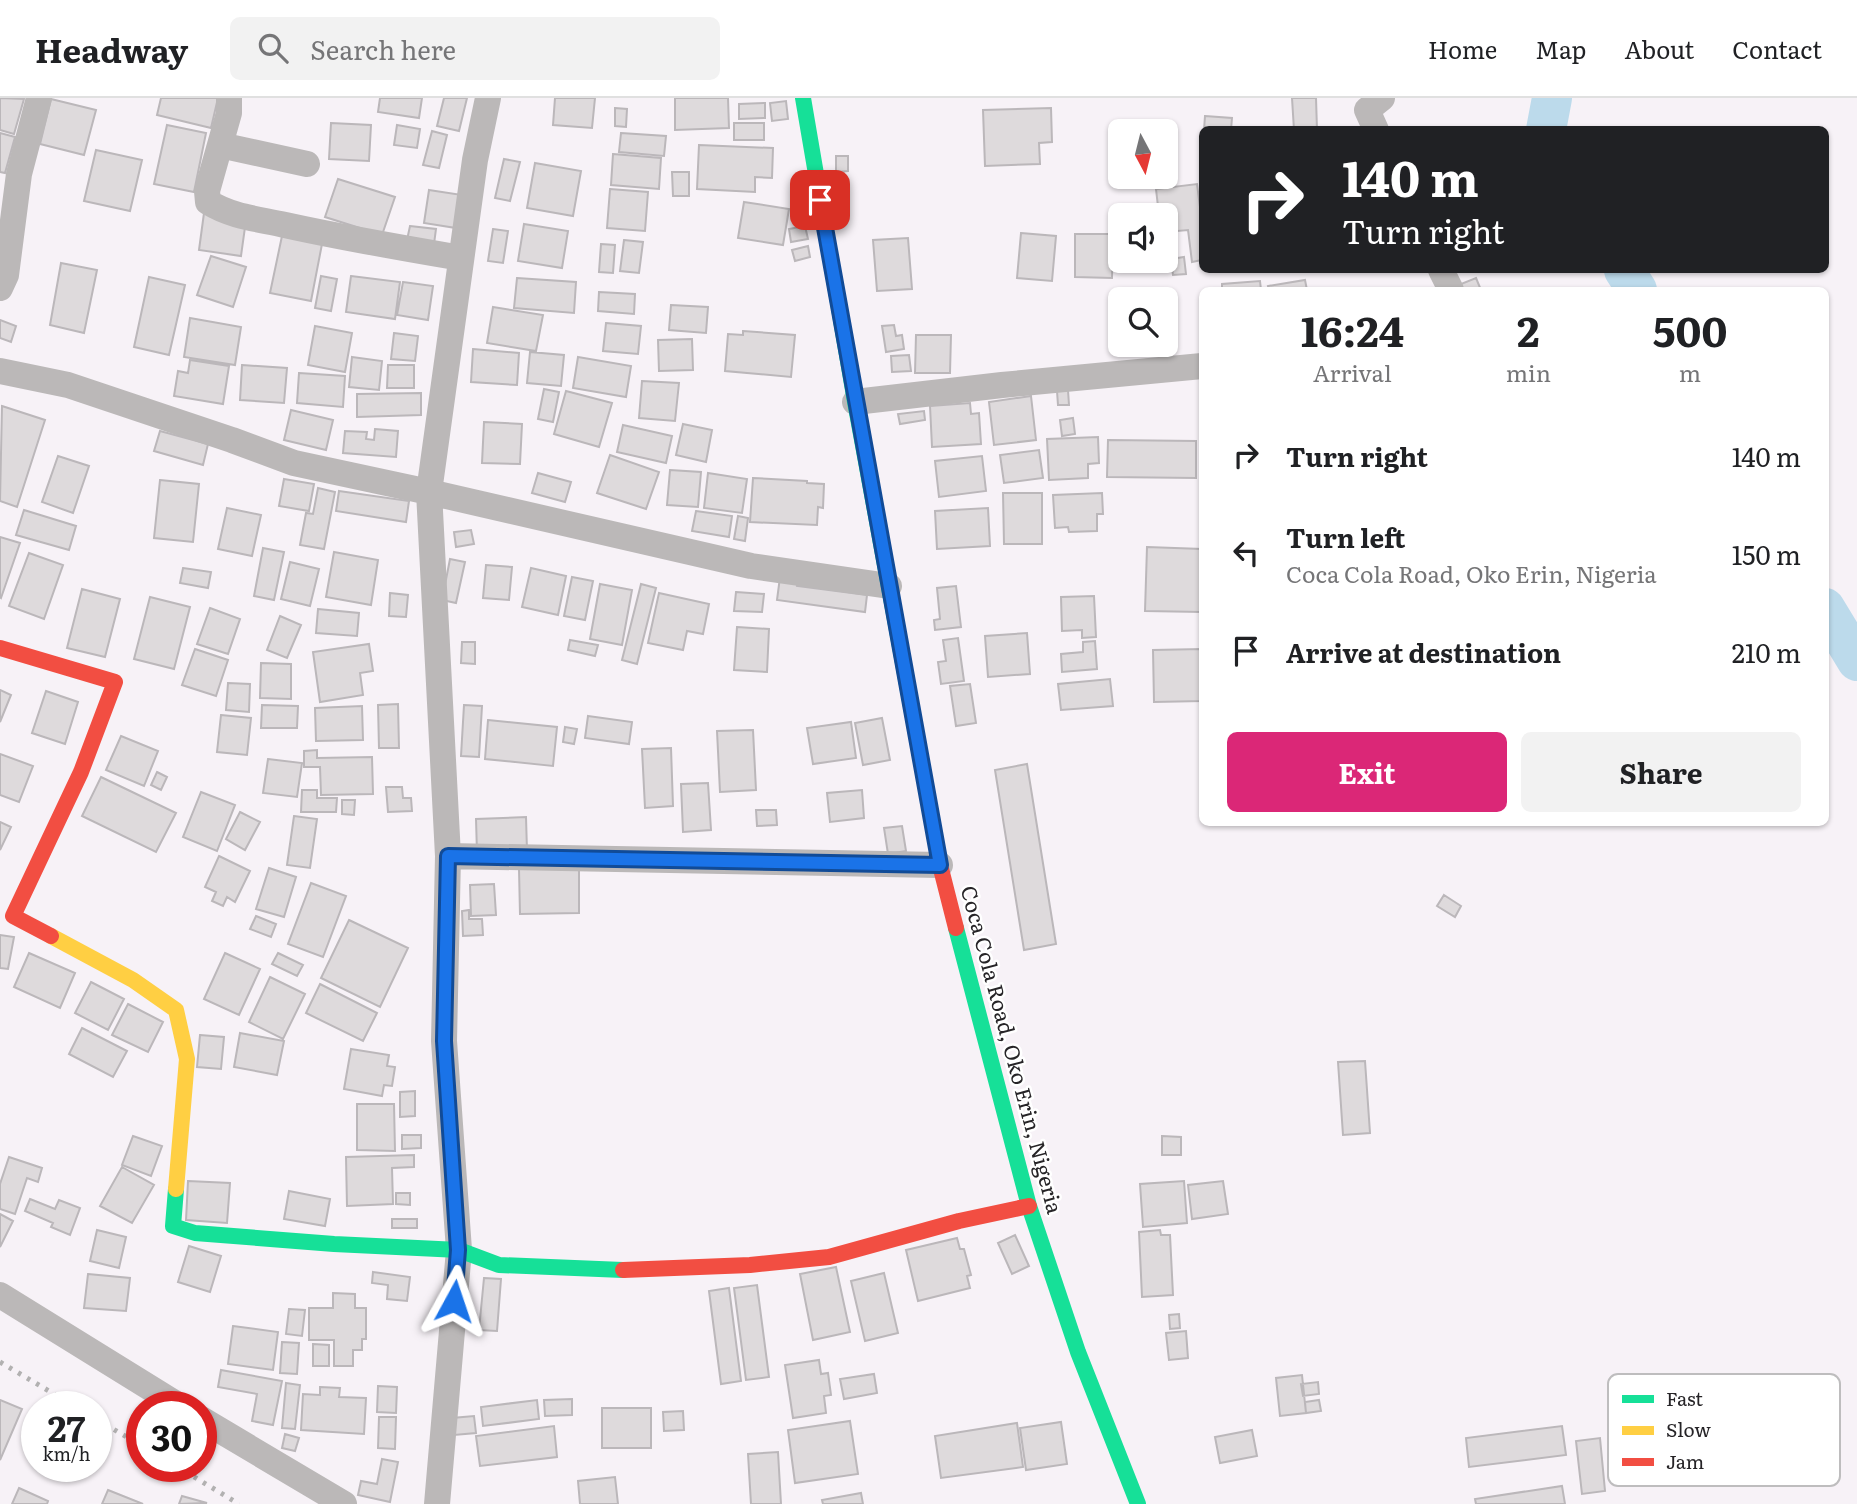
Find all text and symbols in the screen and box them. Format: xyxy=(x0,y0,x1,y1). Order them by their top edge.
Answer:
search box xyxy=(230,17,720,80)
text: Headway xyxy=(35,24,188,73)
icon: search xyxy=(254,29,292,67)
text: Search here xyxy=(310,29,456,68)
text: Home xyxy=(1428,31,1497,66)
text: Map xyxy=(1535,31,1586,66)
text: About xyxy=(1624,31,1694,66)
text: Contact xyxy=(1732,31,1822,66)
north arrow xyxy=(1108,119,1178,189)
map controls xyxy=(1108,119,1178,357)
text: 140 m xyxy=(1342,139,1479,212)
icon: right xyxy=(1227,154,1318,245)
pin xyxy=(790,170,850,230)
icon: arrive xyxy=(801,181,839,219)
button: sound xyxy=(1108,203,1178,273)
text: Turn right xyxy=(1342,206,1504,254)
button: search xyxy=(1108,287,1178,357)
text: 16:24 xyxy=(1301,298,1404,360)
text: 2 xyxy=(1517,298,1540,360)
text: 500 xyxy=(1653,298,1727,360)
text: Arrival xyxy=(1313,355,1392,389)
text: min xyxy=(1506,355,1551,389)
text: m xyxy=(1679,355,1701,389)
icon: right xyxy=(1227,436,1265,474)
text: Turn right xyxy=(1286,436,1428,475)
text: 140 m xyxy=(1732,436,1801,475)
text: Turn left xyxy=(1286,517,1405,556)
icon: left xyxy=(1227,534,1265,572)
text: 150 m xyxy=(1732,534,1801,573)
text: Coca Cola Road, Oko Erin, Nigeria xyxy=(1286,556,1657,590)
icon: arrive xyxy=(1227,632,1265,670)
text: Arrive at destination xyxy=(1286,632,1561,671)
text: 210 m xyxy=(1732,632,1801,671)
button: Exit xyxy=(1227,732,1507,812)
button: Share xyxy=(1521,732,1801,812)
street label: Coca Cola Road, Oko Erin, Nigeria xyxy=(955,882,1072,1218)
position arrow xyxy=(417,1264,491,1338)
legend xyxy=(1608,1374,1840,1486)
text: Fast xyxy=(1666,1384,1703,1412)
speed limit sign: 30 xyxy=(126,1391,217,1482)
text: 27 xyxy=(48,1401,85,1453)
text: Slow xyxy=(1666,1415,1711,1443)
text: km/h xyxy=(43,1440,90,1467)
text: Jam xyxy=(1666,1447,1704,1475)

